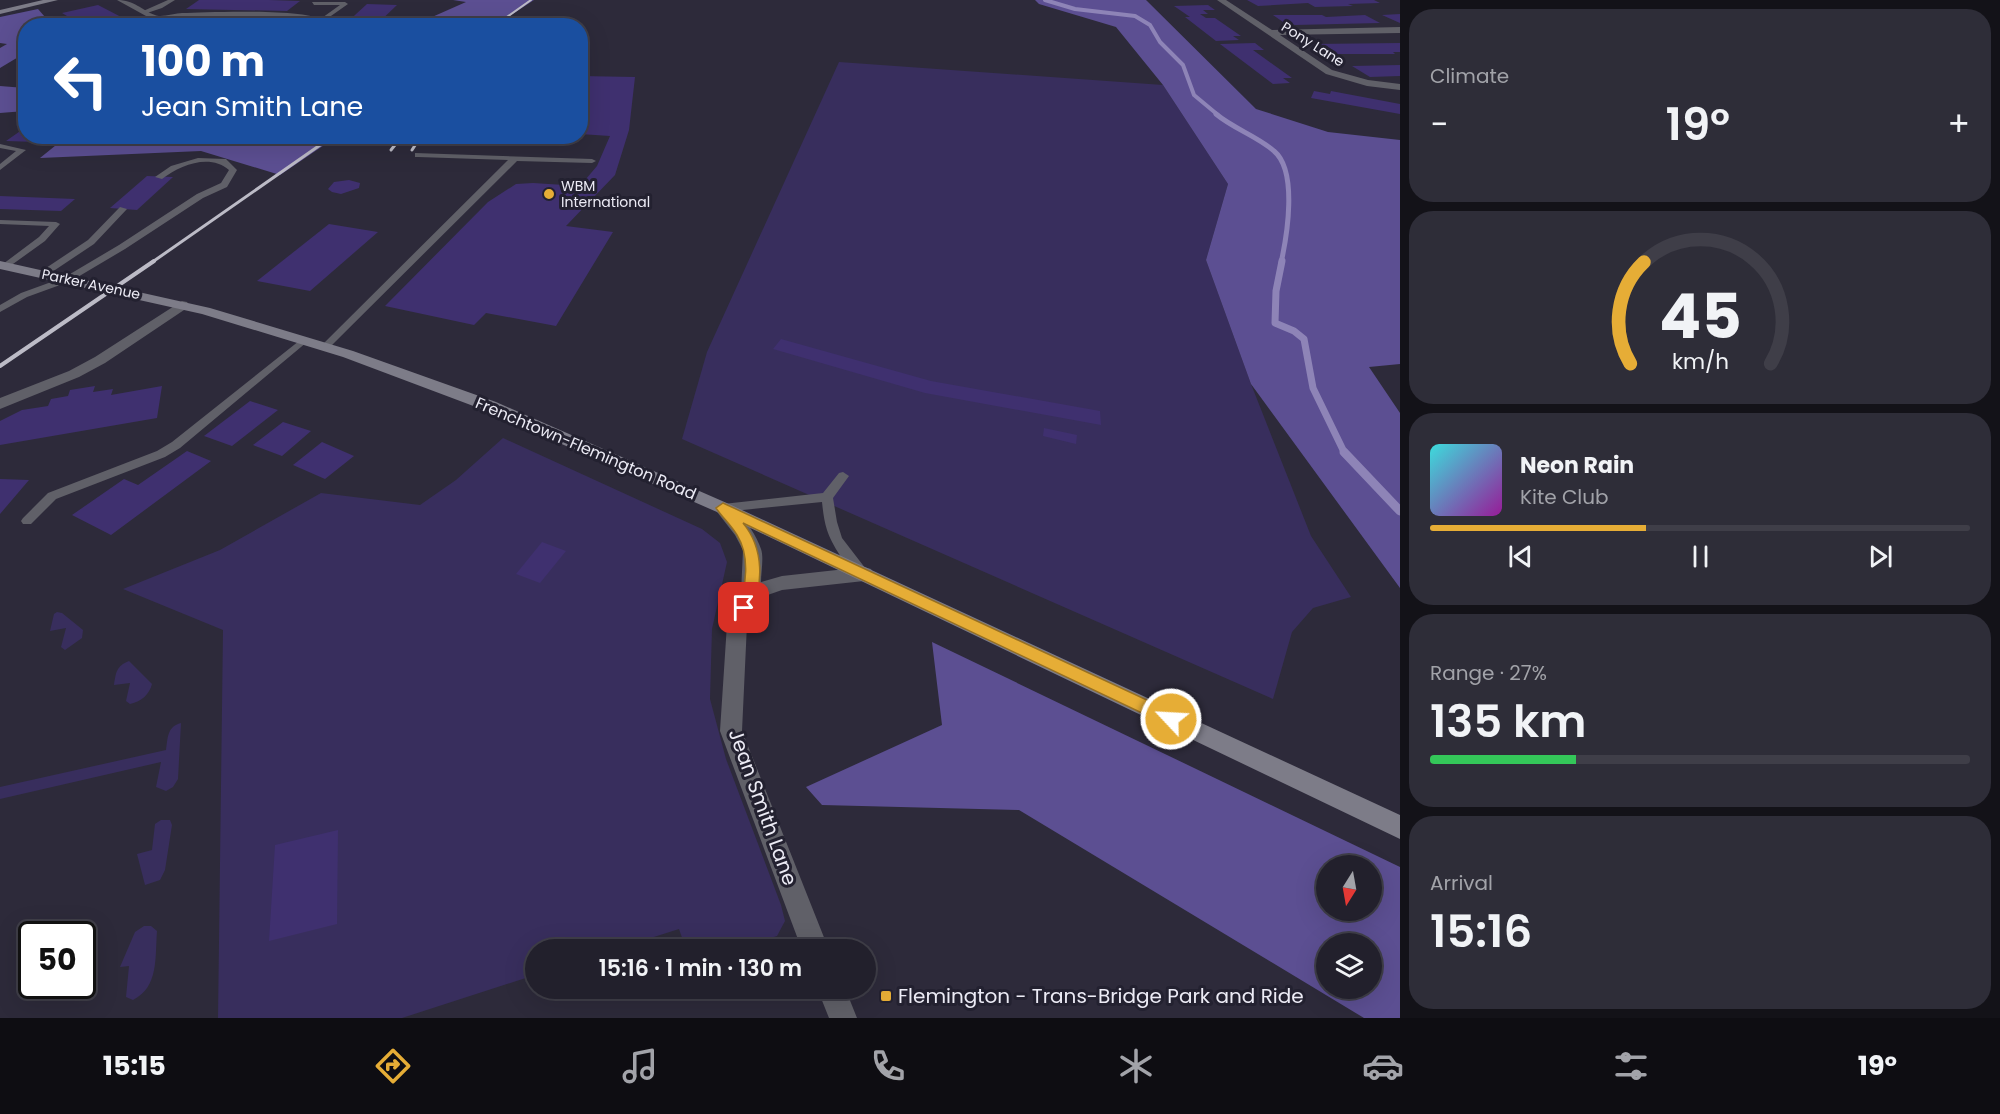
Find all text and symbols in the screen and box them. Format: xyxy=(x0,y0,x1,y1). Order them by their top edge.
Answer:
street label: Pony Lane xyxy=(1278,17,1349,71)
text: 100 m xyxy=(141,32,265,91)
icon: left xyxy=(42,42,120,120)
text: Climate xyxy=(1430,62,1509,90)
text: Jean Smith Lane xyxy=(141,88,363,125)
text: 19° xyxy=(1666,93,1730,156)
text: − xyxy=(1430,101,1448,148)
text: + xyxy=(1947,101,1970,148)
place label: WBM International xyxy=(561,176,650,212)
marker: WBM International xyxy=(542,187,556,201)
street label: Parker Avenue xyxy=(40,264,142,304)
text: 45 xyxy=(1659,272,1741,360)
text: km/h xyxy=(1671,347,1729,378)
street label: Frenchtown-Flemington Road xyxy=(472,391,700,506)
text: Neon Rain xyxy=(1520,450,1634,481)
text: Kite Club xyxy=(1520,483,1609,511)
icon: previous xyxy=(1504,540,1537,573)
icon: pause xyxy=(1684,540,1717,573)
icon: next xyxy=(1864,540,1897,573)
pin xyxy=(718,582,769,633)
icon: arrive xyxy=(727,591,760,624)
text: Range · 27% xyxy=(1430,659,1547,687)
position arrow xyxy=(1139,687,1203,751)
text: 135 km xyxy=(1430,690,1586,753)
street label: Jean Smith Lane xyxy=(722,725,804,889)
north arrow xyxy=(1316,855,1382,921)
map controls xyxy=(1316,855,1382,999)
text: Arrival xyxy=(1430,869,1493,897)
text: 15:16 xyxy=(1430,900,1532,963)
speed limit sign: 50 xyxy=(18,921,96,999)
button: layers xyxy=(1316,933,1382,999)
text: 15:16 · 1 min · 130 m xyxy=(599,953,802,984)
place label: Flemington - Trans-Bridge Park and Ride xyxy=(898,982,1304,1010)
marker: Flemington - Trans-Bridge Park and Ride xyxy=(879,989,893,1003)
icon: directions xyxy=(372,1045,414,1087)
icon: music xyxy=(619,1045,661,1087)
icon: phone xyxy=(867,1045,909,1087)
icon: climate xyxy=(1115,1045,1157,1087)
icon: car xyxy=(1362,1045,1404,1087)
icon: filters xyxy=(1610,1045,1652,1087)
text: 15:15 xyxy=(103,1047,166,1084)
text: 19° xyxy=(1858,1047,1897,1084)

